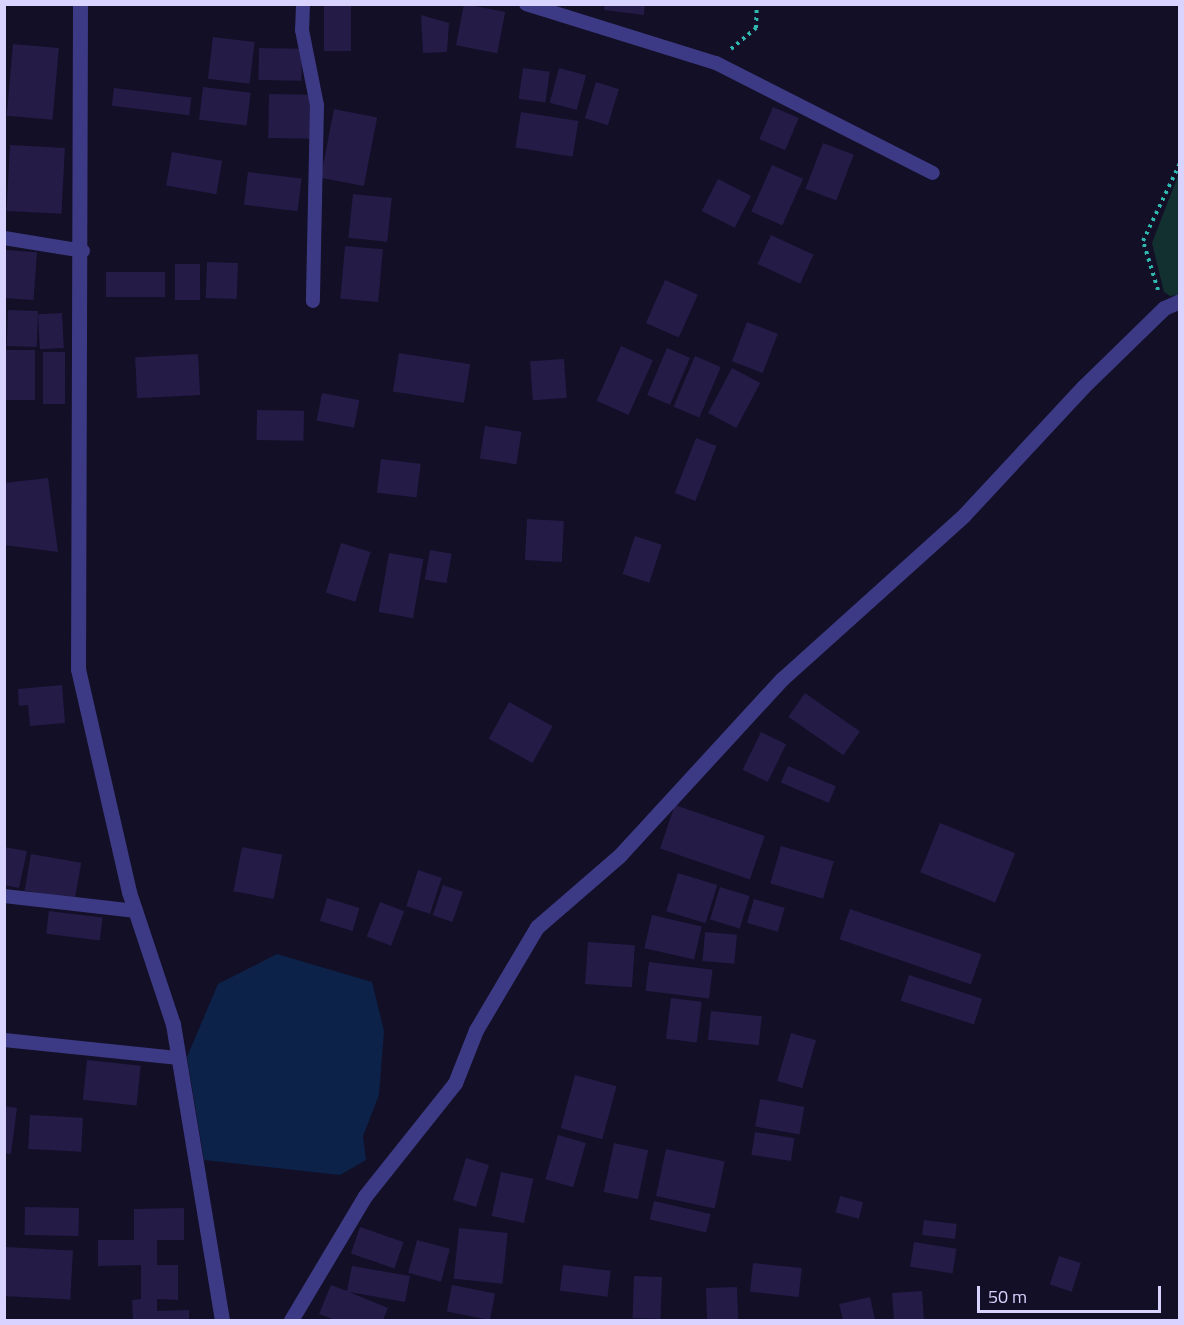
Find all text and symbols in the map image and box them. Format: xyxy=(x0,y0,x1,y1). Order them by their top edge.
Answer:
scale bar xyxy=(980,1274,1164,1312)
text: 50 m xyxy=(988,1283,1027,1310)

